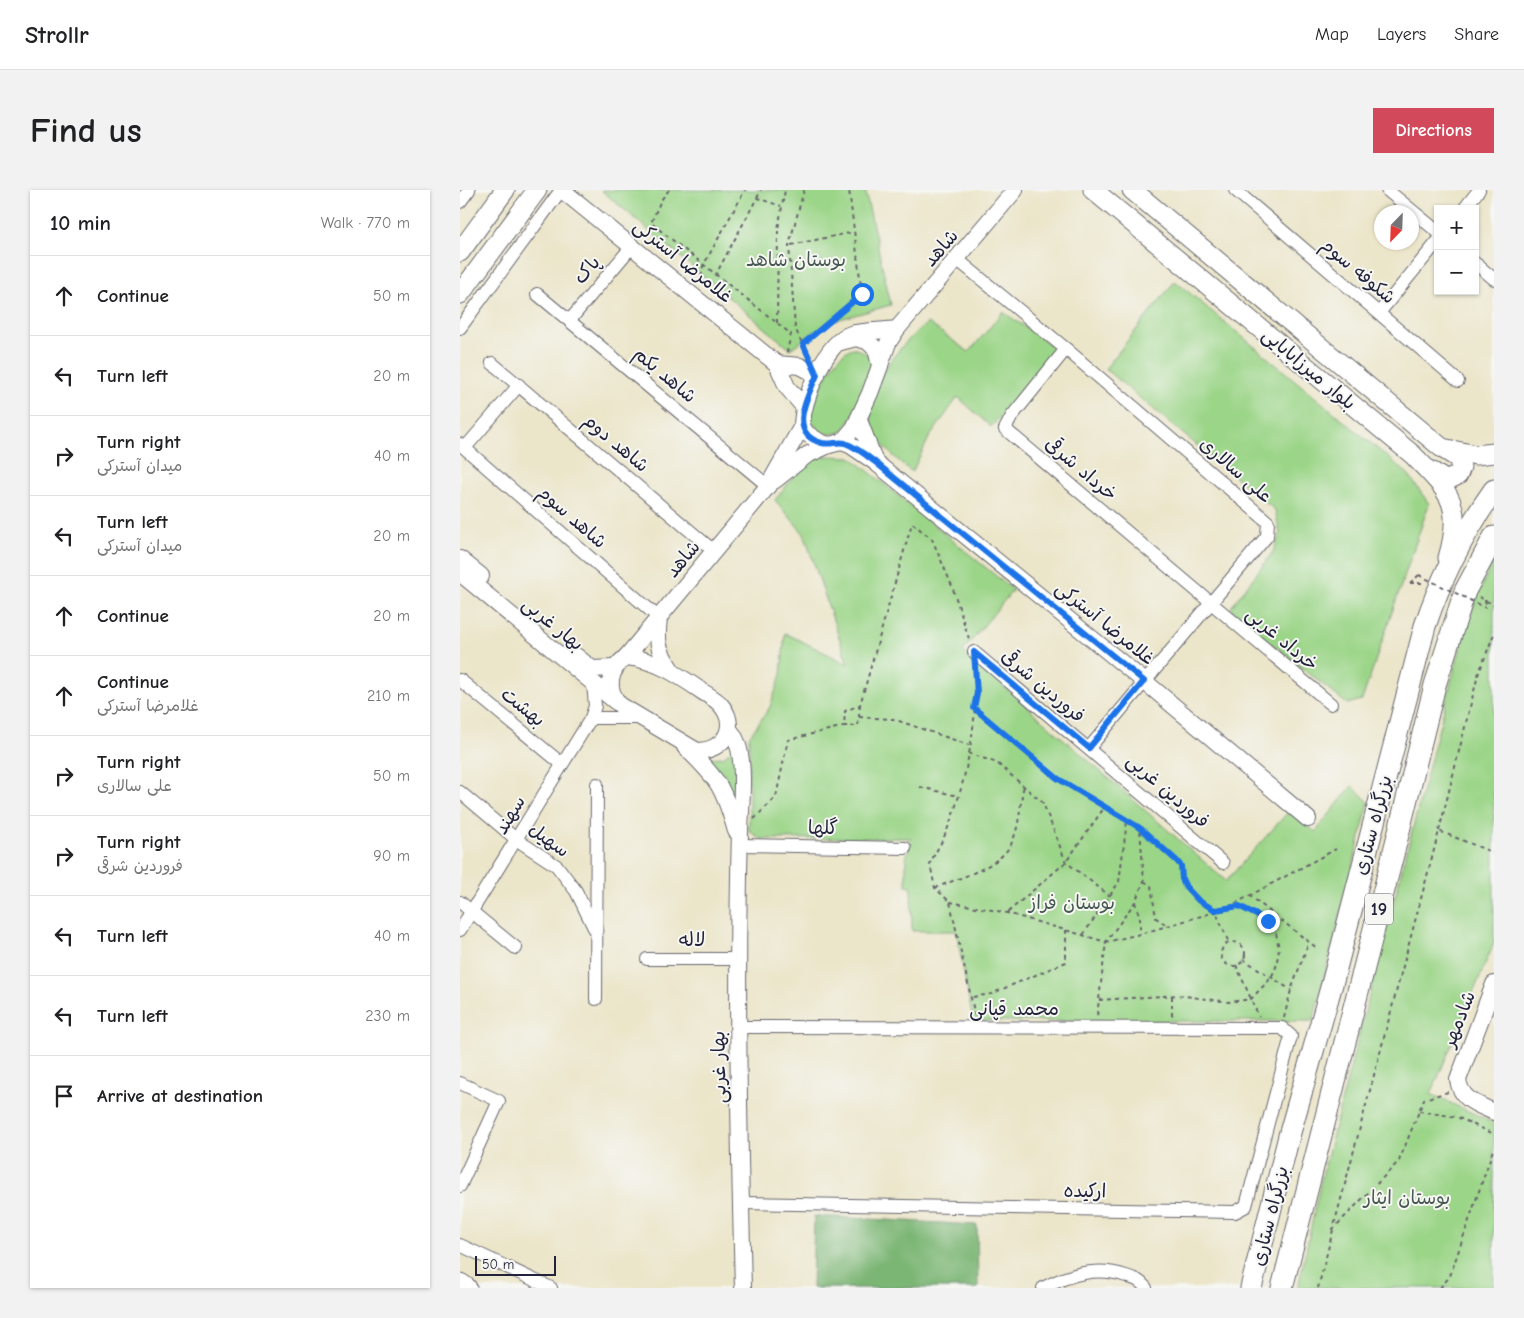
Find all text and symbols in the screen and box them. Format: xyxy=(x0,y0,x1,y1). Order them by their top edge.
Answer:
text: Strollr xyxy=(25,21,89,49)
text: Map xyxy=(1315,24,1349,45)
text: Layers xyxy=(1377,24,1426,45)
text: Share xyxy=(1454,24,1499,45)
button: Directions xyxy=(1373,108,1494,153)
text: Find us xyxy=(30,110,142,151)
north arrow xyxy=(1374,205,1419,250)
map controls xyxy=(1434,205,1479,295)
button: + xyxy=(1434,205,1479,250)
text: 10 min xyxy=(50,211,111,235)
text: Walk · 770 m xyxy=(321,214,410,232)
street label: غلامرضا آسترکی xyxy=(629,214,737,308)
street label: شاهد xyxy=(919,225,963,271)
street label: شکوفه سوم xyxy=(1314,233,1400,311)
park label: بوستان شاهد xyxy=(746,249,846,271)
button: − xyxy=(1434,250,1479,295)
street label: پاک xyxy=(569,252,606,289)
icon: ahead xyxy=(50,282,78,310)
route start xyxy=(851,283,874,306)
text: Continue xyxy=(97,285,169,307)
text: 50 m xyxy=(373,287,410,305)
street label: بلوار میرزابابایی xyxy=(1257,324,1360,415)
street label: شاهد یکم xyxy=(627,342,701,410)
icon: left xyxy=(50,362,78,390)
text: Turn left xyxy=(97,365,168,387)
text: 20 m xyxy=(373,367,410,385)
street label: شاهد دوم xyxy=(577,409,653,479)
text: Turn right xyxy=(97,431,181,453)
street label: خرداد شرقی xyxy=(1041,431,1123,505)
street label: علی سالاری xyxy=(1195,433,1277,508)
icon: right xyxy=(50,442,78,470)
text: 40 m xyxy=(374,447,410,465)
text: میدان آسترکی xyxy=(97,457,182,475)
street label: شاهد سوم xyxy=(531,481,611,555)
text: Turn left xyxy=(97,511,168,533)
icon: left xyxy=(50,522,78,550)
text: 20 m xyxy=(373,527,410,545)
street label: شاهد xyxy=(661,536,705,582)
text: میدان آسترکی xyxy=(97,537,182,555)
street label: غلامرضا آسترکی xyxy=(1051,576,1159,670)
street label: بهار غربی xyxy=(517,593,588,656)
icon: ahead xyxy=(50,602,78,630)
street label: خرداد غربی xyxy=(1241,603,1322,676)
text: Continue xyxy=(97,605,169,627)
text: 20 m xyxy=(373,607,410,625)
street label: فروردین شرقی xyxy=(997,643,1090,727)
text: Continue xyxy=(97,671,169,693)
icon: ahead xyxy=(50,682,78,710)
street label: بهشت xyxy=(497,683,549,731)
text: 210 m xyxy=(367,687,410,705)
text: غلامرضا آسترکی xyxy=(97,697,199,715)
street label: فروردین غربی xyxy=(1122,749,1214,833)
text: Turn right xyxy=(97,751,181,773)
icon: right xyxy=(50,762,78,790)
text: 50 m xyxy=(373,767,410,785)
street label: بزرگراه ستاری xyxy=(1349,773,1397,877)
text: علی سالاری xyxy=(97,777,172,795)
street label: سهند xyxy=(490,792,530,838)
street label: گلها xyxy=(808,817,838,839)
street label: سهیل xyxy=(524,818,574,862)
text: Turn right xyxy=(97,831,181,853)
icon: right xyxy=(50,842,78,870)
text: 90 m xyxy=(373,847,410,865)
text: فروردین شرقی xyxy=(97,857,183,875)
park label: بوستان فراز xyxy=(1027,892,1115,914)
road number: 19 xyxy=(1365,894,1393,924)
route end xyxy=(1257,910,1280,933)
icon: left xyxy=(50,922,78,950)
text: Turn left xyxy=(97,925,168,947)
text: 40 m xyxy=(374,927,410,945)
street label: لاله xyxy=(679,929,705,951)
street label: شادمهر xyxy=(1437,988,1480,1052)
street label: محمد قپانی xyxy=(969,998,1059,1021)
icon: left xyxy=(50,1002,78,1030)
text: Turn left xyxy=(97,1005,168,1027)
text: 230 m xyxy=(365,1007,410,1025)
street label: بهار غربی xyxy=(707,1031,732,1103)
icon: arrive xyxy=(50,1082,78,1110)
text: Arrive at destination xyxy=(97,1085,263,1107)
street label: بزرگراه ستاری xyxy=(1247,1164,1293,1268)
street label: ارکیده xyxy=(1063,1180,1107,1202)
park label: بوستان ایثار xyxy=(1362,1187,1450,1209)
scale bar xyxy=(475,1253,556,1276)
text: 50 m xyxy=(482,1256,514,1273)

